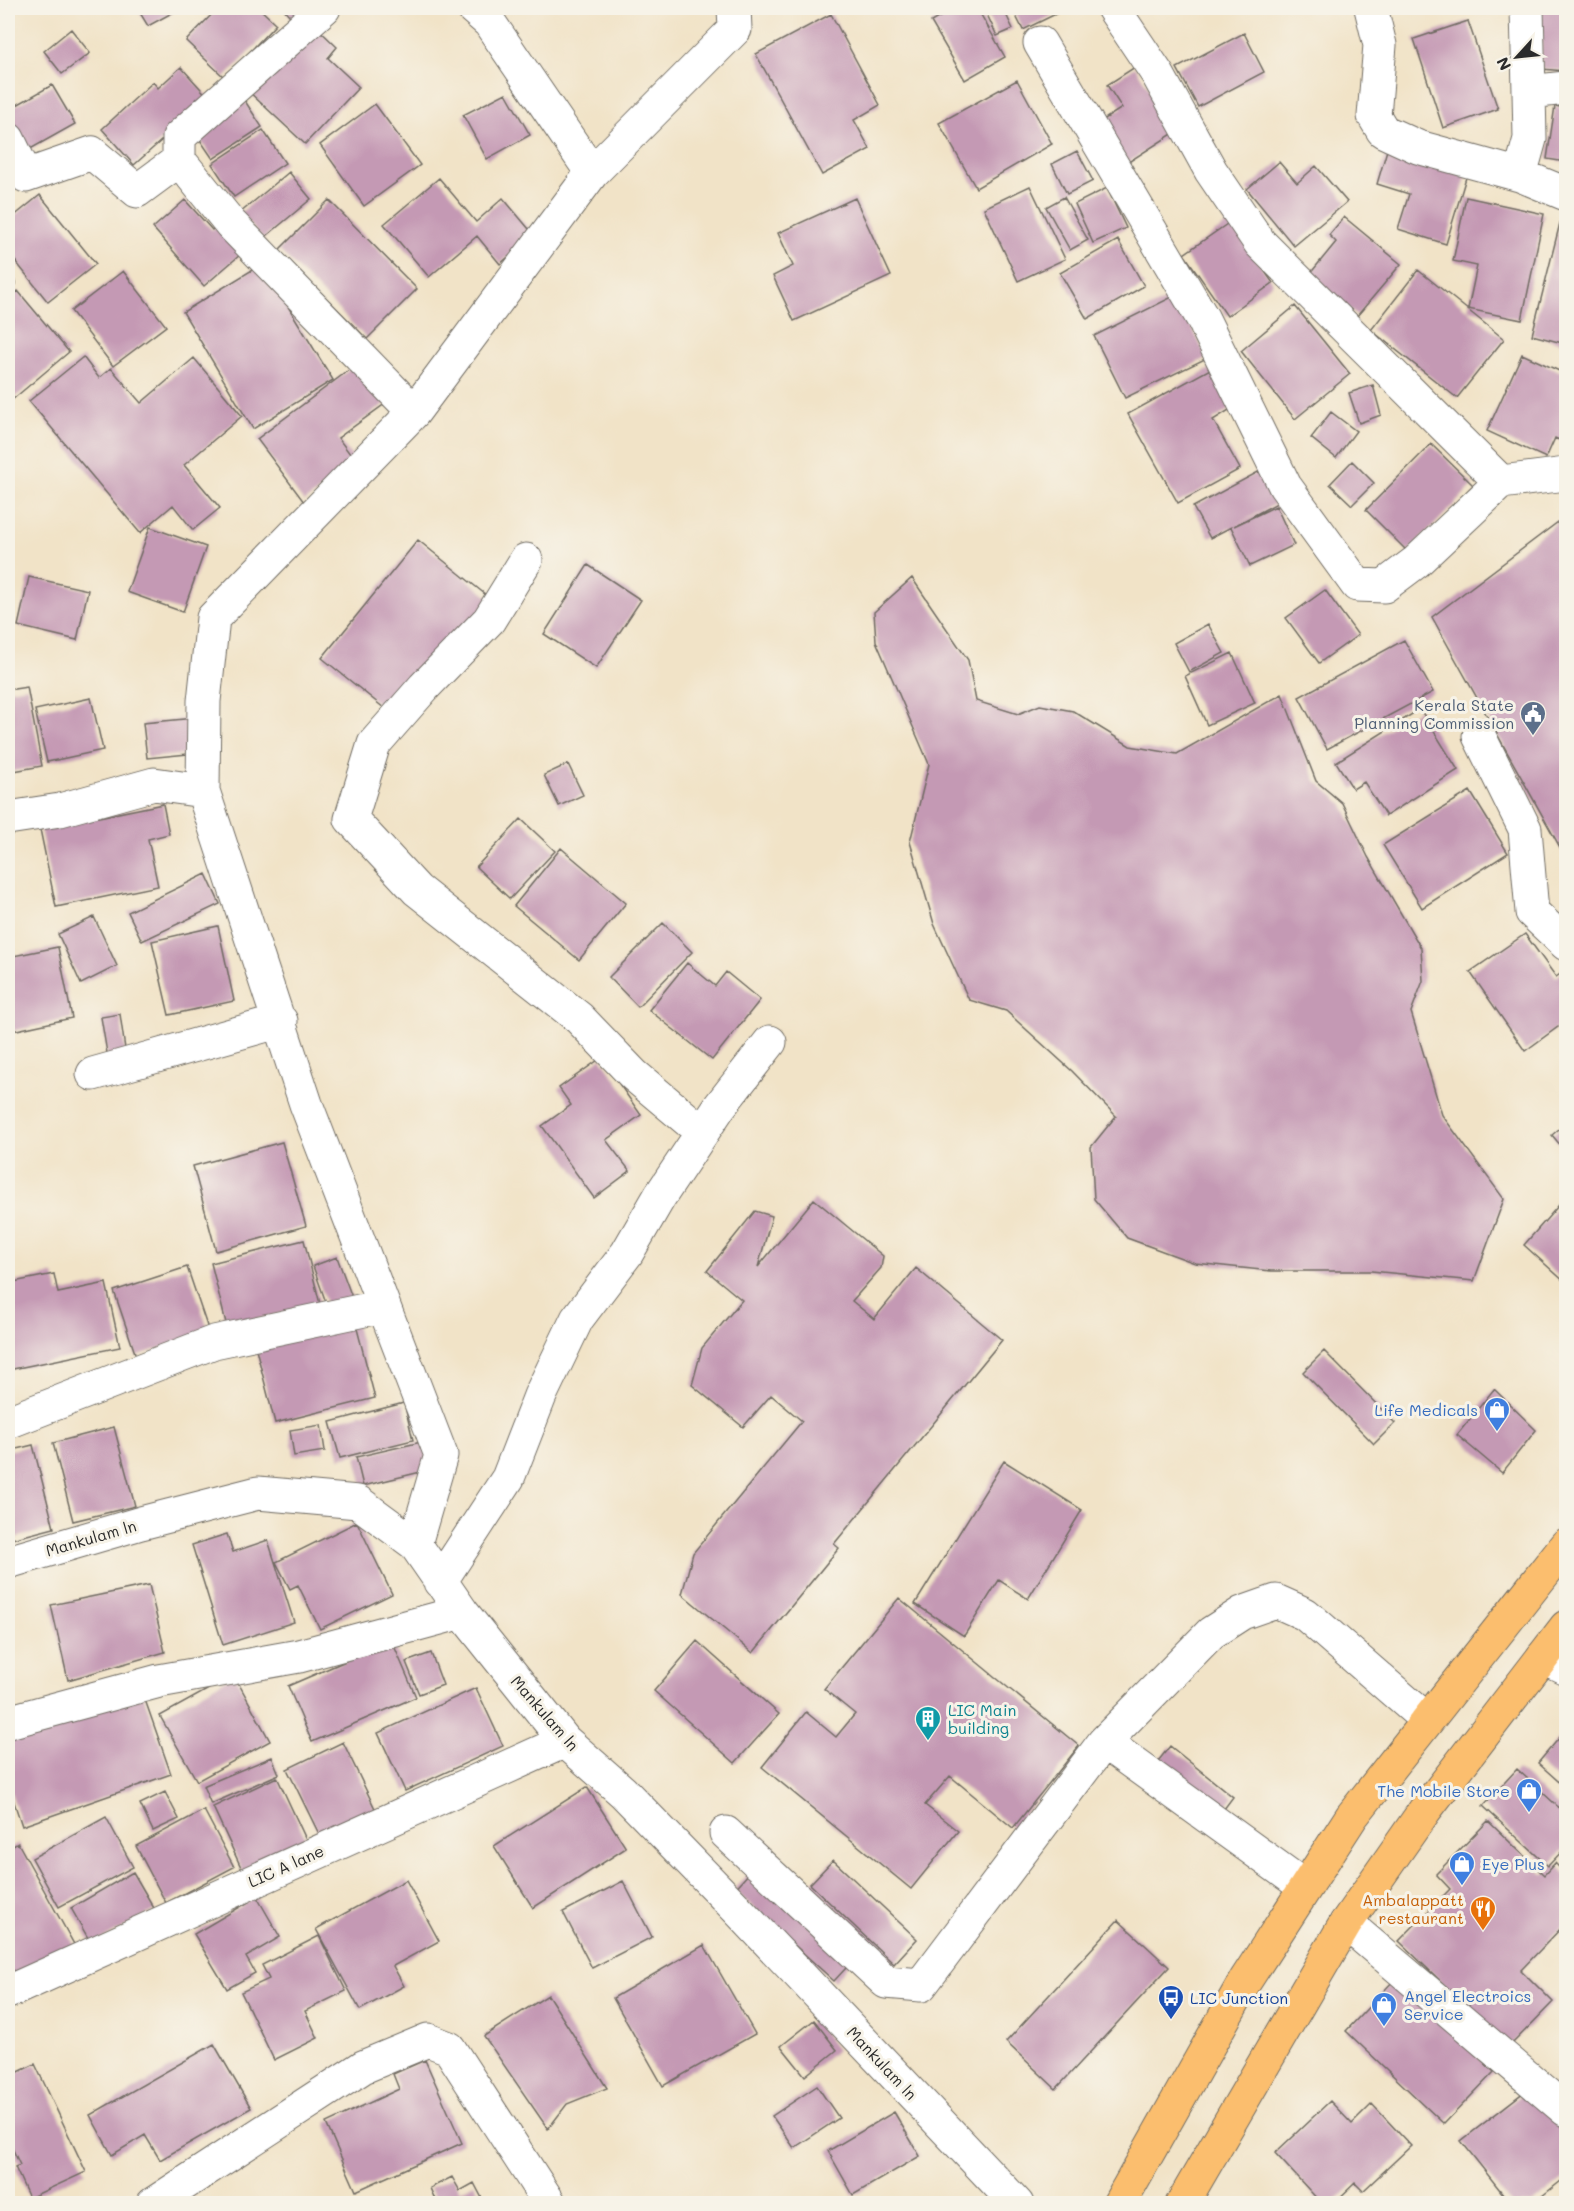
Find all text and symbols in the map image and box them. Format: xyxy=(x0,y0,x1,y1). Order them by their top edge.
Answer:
north arrow xyxy=(1487,27,1547,87)
text: N xyxy=(1491,54,1515,74)
place label: Kerala State Planning Commission xyxy=(1354,694,1514,733)
public building icon: Kerala State Planning Commission xyxy=(1518,699,1548,737)
shop icon: Life Medicals xyxy=(1482,1395,1512,1433)
place label: Life Medicals xyxy=(1375,1399,1478,1420)
street label: Mankulam ln xyxy=(43,1515,139,1561)
street label: Mankulam ln xyxy=(507,1670,584,1755)
place label: LIC Main building xyxy=(948,1699,1016,1738)
building icon: LIC Main building xyxy=(913,1704,943,1742)
shop icon: The Mobile Store xyxy=(1514,1776,1544,1814)
place label: The Mobile Store xyxy=(1377,1780,1510,1801)
street label: LIC A lane xyxy=(245,1839,327,1892)
shop icon: Eye Plus xyxy=(1447,1849,1477,1887)
place label: Eye Plus xyxy=(1482,1853,1545,1874)
place label: Ambalappatt restaurant xyxy=(1362,1889,1464,1928)
restaurant icon: Ambalappatt restaurant xyxy=(1468,1894,1498,1932)
bus stop icon: LIC Junction xyxy=(1156,1983,1186,2021)
place label: Angel Electroics Service xyxy=(1404,1985,1531,2024)
place label: LIC Junction xyxy=(1190,1987,1288,2008)
shop icon: Angel Electroics Service xyxy=(1369,1990,1399,2028)
street label: Mankulam ln xyxy=(843,2021,922,2104)

